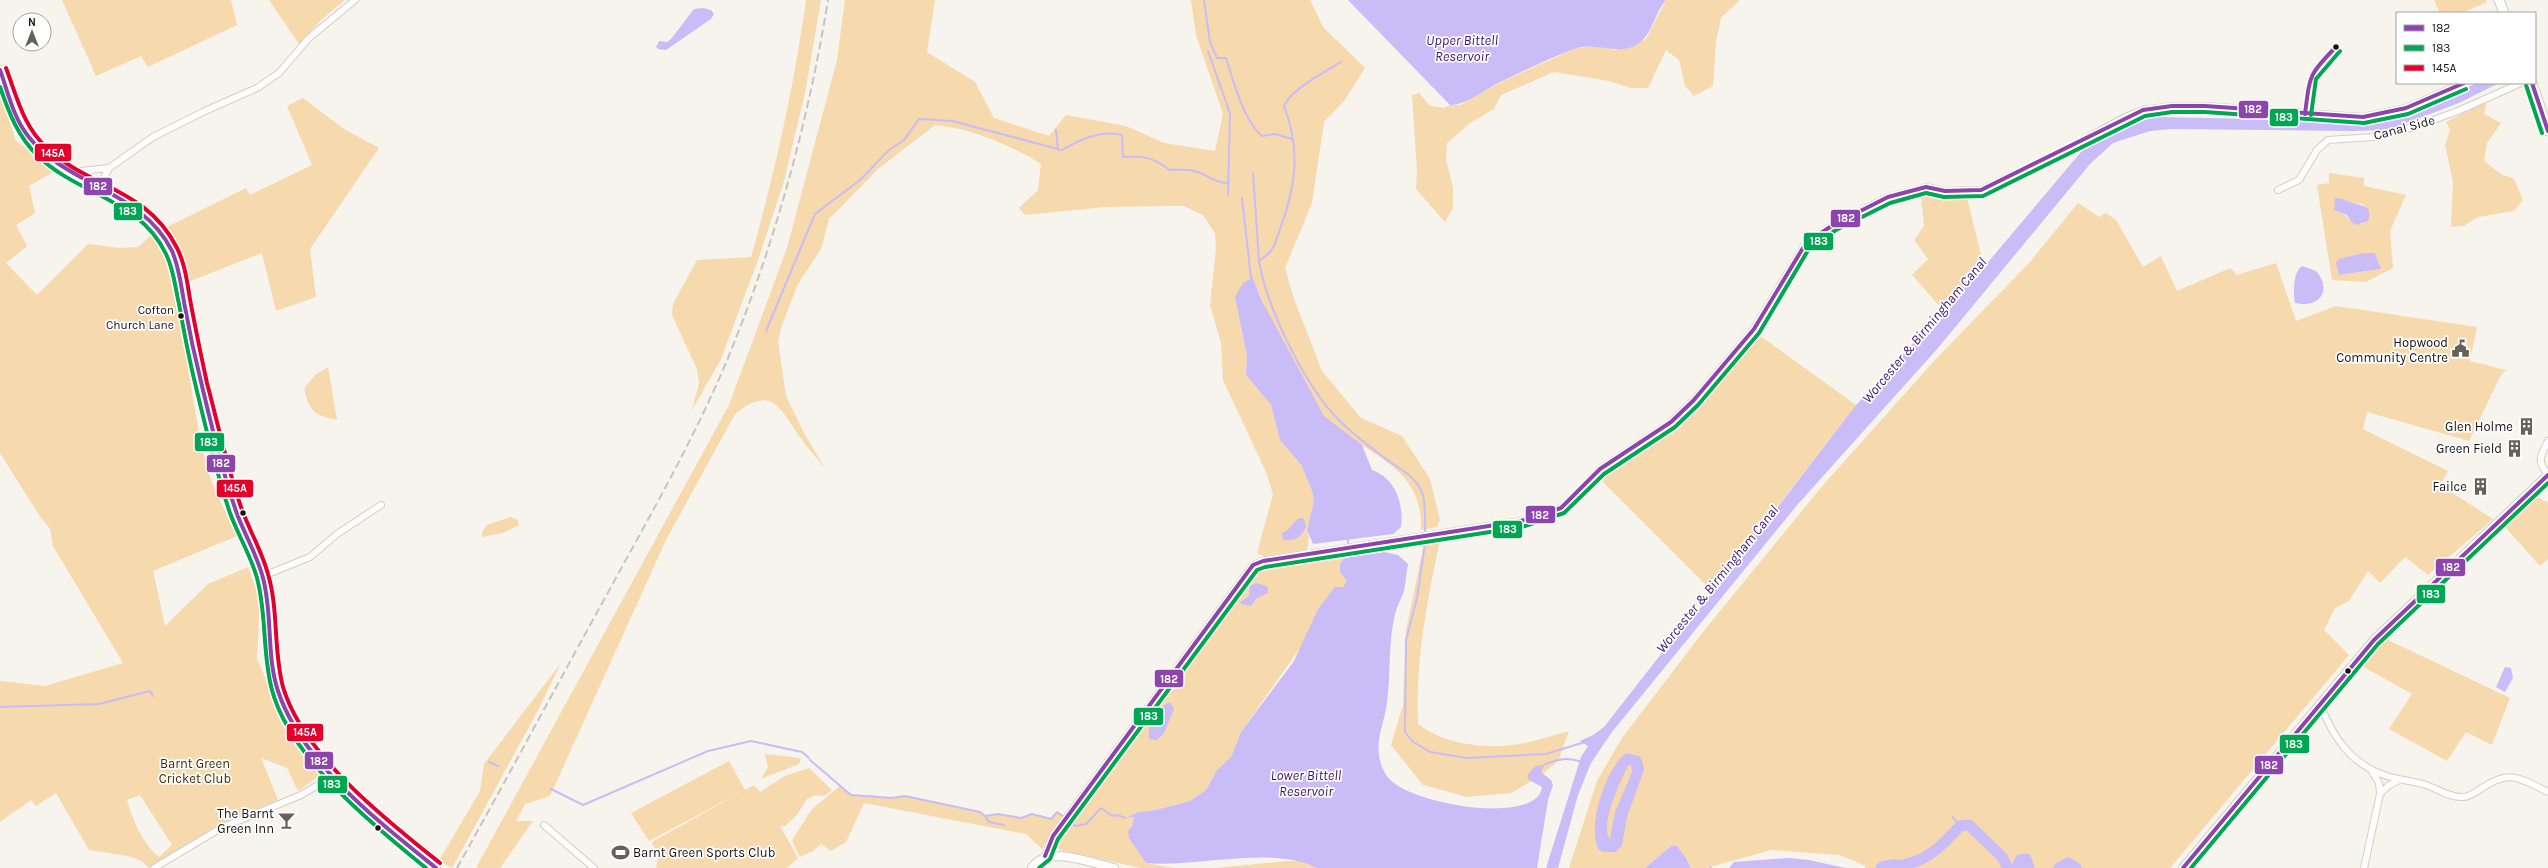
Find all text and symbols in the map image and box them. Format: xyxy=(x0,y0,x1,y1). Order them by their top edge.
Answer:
north arrow xyxy=(12,12,52,52)
legend xyxy=(2396,12,2536,84)
text: N xyxy=(28,16,36,29)
text: 182 xyxy=(2432,21,2450,35)
water label: Upper Bittell Reservoir xyxy=(1426,32,1499,65)
text: 183 xyxy=(2432,41,2450,55)
unlabelled marker xyxy=(2331,42,2341,52)
text: 145A xyxy=(2432,61,2456,75)
line badge: 182 xyxy=(2238,100,2269,119)
text: 182 xyxy=(2244,103,2262,116)
line badge: 183 xyxy=(2269,108,2299,127)
text: 183 xyxy=(2275,111,2293,124)
street label: Canal Side xyxy=(2372,112,2437,143)
line badge: 145A xyxy=(34,143,72,162)
text: 145A xyxy=(41,147,65,160)
line badge: 182 xyxy=(83,177,113,196)
text: 182 xyxy=(89,180,107,193)
line badge: 183 xyxy=(113,202,143,221)
text: 183 xyxy=(119,205,137,218)
line badge: 182 xyxy=(1830,209,1861,228)
text: 182 xyxy=(1837,212,1855,225)
line badge: 183 xyxy=(1803,232,1834,251)
text: 183 xyxy=(1810,235,1828,248)
water label: Worcester & Birmingham Canal xyxy=(1858,254,1991,407)
place label: Cofton Church Lane xyxy=(106,303,174,332)
marker: Cofton Church Lane xyxy=(176,311,186,321)
place label: Hopwood Community Centre xyxy=(2336,335,2448,365)
public building icon: Hopwood Community Centre xyxy=(2451,339,2471,359)
building icon: Glen Holme xyxy=(2516,416,2536,436)
place label: Glen Holme xyxy=(2445,419,2513,434)
line badge: 183 xyxy=(194,432,225,452)
text: 183 xyxy=(200,436,218,449)
building icon: Green Field xyxy=(2505,438,2525,458)
place label: Green Field xyxy=(2436,441,2502,456)
line badge: 182 xyxy=(206,454,236,473)
text: 182 xyxy=(212,457,230,470)
building icon: Failce xyxy=(2470,476,2490,496)
line badge: 145A xyxy=(216,479,254,498)
place label: Failce xyxy=(2432,479,2467,494)
text: 145A xyxy=(223,482,247,495)
water label: Worcester & Birmingham Canal xyxy=(1653,502,1782,656)
line badge: 182 xyxy=(1525,505,1556,524)
unlabelled marker xyxy=(238,508,248,518)
text: 182 xyxy=(1531,509,1549,522)
line badge: 183 xyxy=(1492,520,1523,539)
text: 183 xyxy=(1499,523,1517,536)
line badge: 182 xyxy=(2435,558,2466,577)
text: 182 xyxy=(2442,561,2460,574)
line badge: 183 xyxy=(2416,584,2446,604)
text: 183 xyxy=(2422,588,2440,601)
unlabelled marker xyxy=(2343,666,2353,676)
line badge: 182 xyxy=(1154,669,1184,688)
text: 182 xyxy=(1160,673,1178,686)
line badge: 183 xyxy=(1133,707,1164,726)
text: 183 xyxy=(1140,710,1158,723)
line badge: 145A xyxy=(286,723,324,742)
text: 145A xyxy=(293,726,317,739)
line badge: 183 xyxy=(2279,734,2310,754)
text: 183 xyxy=(2285,738,2303,751)
line badge: 182 xyxy=(304,751,334,770)
text: 182 xyxy=(310,755,328,768)
line badge: 182 xyxy=(2254,755,2284,775)
park label: Barnt Green Cricket Club xyxy=(159,756,231,786)
text: 182 xyxy=(2260,759,2278,772)
water label: Lower Bittell Reservoir xyxy=(1271,767,1342,800)
line badge: 183 xyxy=(317,775,348,794)
text: 183 xyxy=(323,778,341,791)
place label: The Barnt Green Inn xyxy=(217,806,274,836)
bar icon: The Barnt Green Inn xyxy=(277,810,297,830)
unlabelled marker xyxy=(373,823,383,833)
sports icon: Barnt Green Sports Club xyxy=(610,842,630,862)
place label: Barnt Green Sports Club xyxy=(633,845,775,860)

